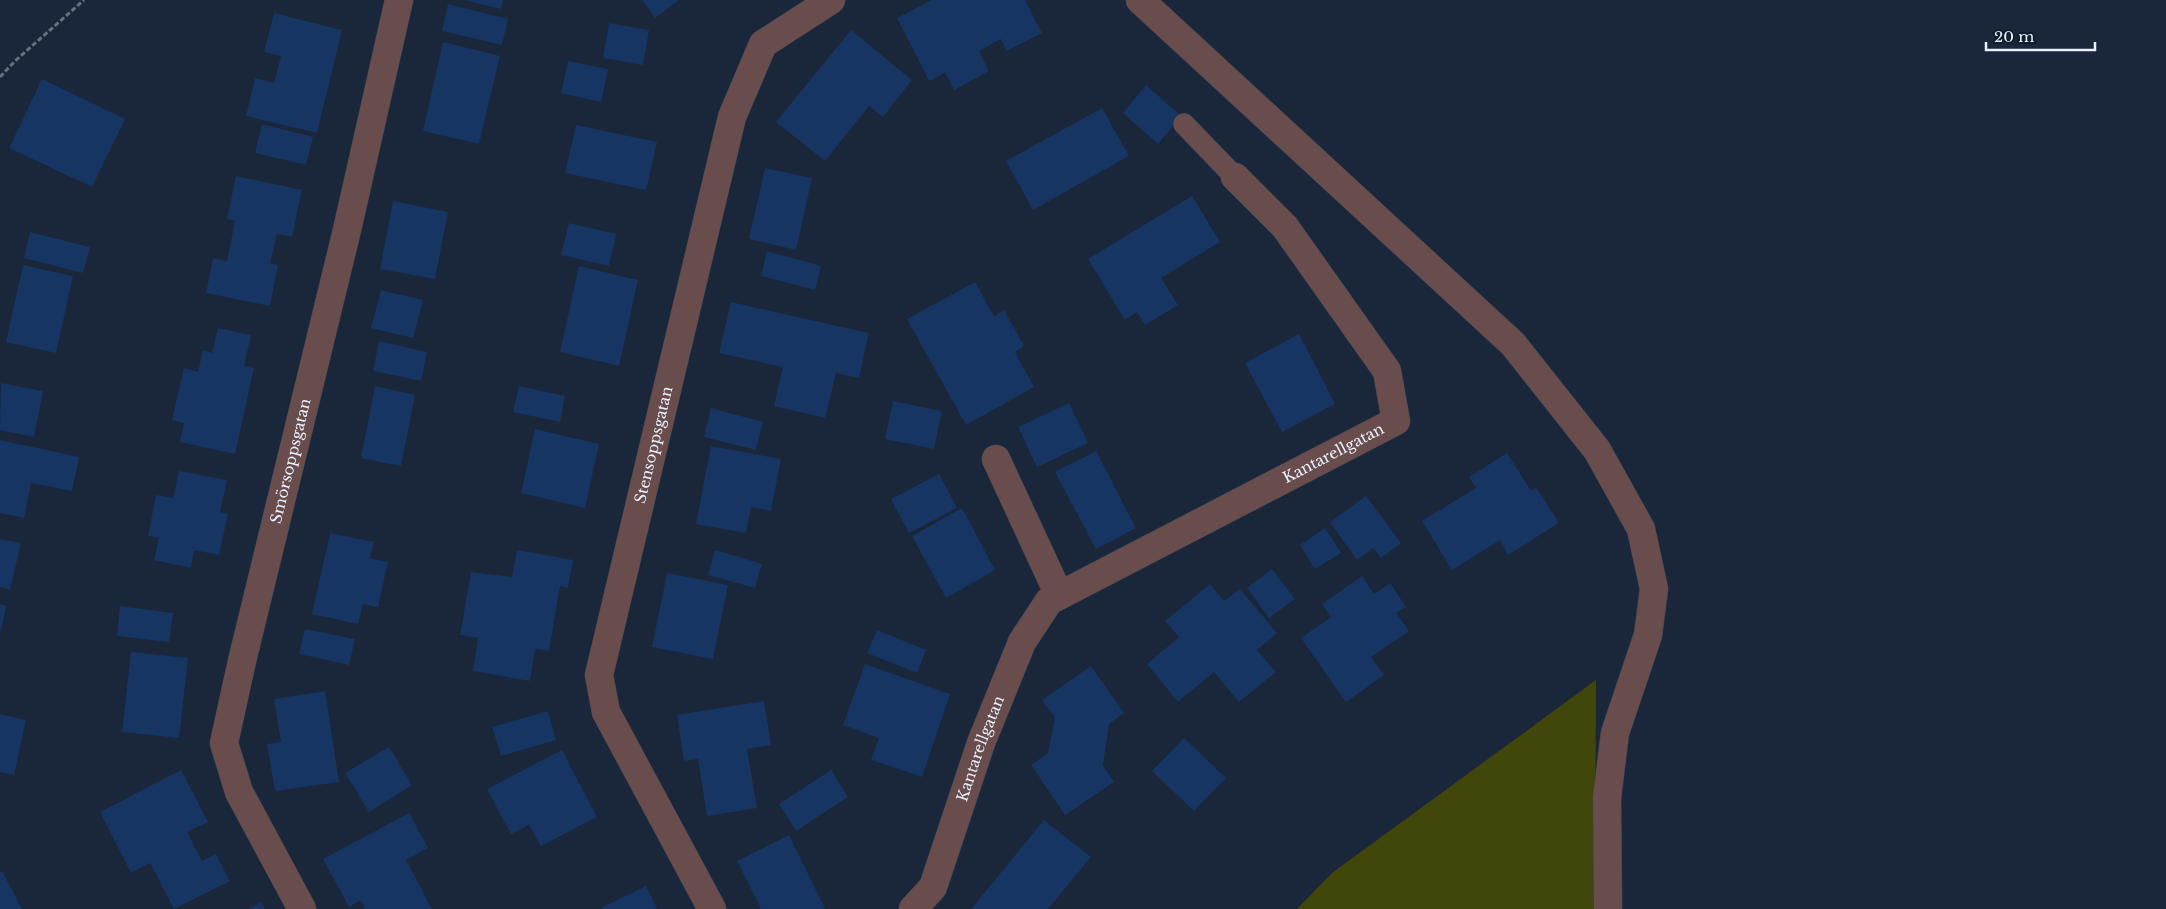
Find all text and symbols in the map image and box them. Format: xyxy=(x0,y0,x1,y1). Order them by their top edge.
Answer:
scale bar xyxy=(1986,20,2095,52)
text: 20 m xyxy=(1994,27,2034,46)
street label: Stensoppsgatan xyxy=(630,384,676,505)
street label: Smörsoppsgatan xyxy=(266,396,315,525)
street label: Kantarellgatan xyxy=(1279,419,1387,487)
street label: Kantarellgatan xyxy=(952,693,1008,804)

